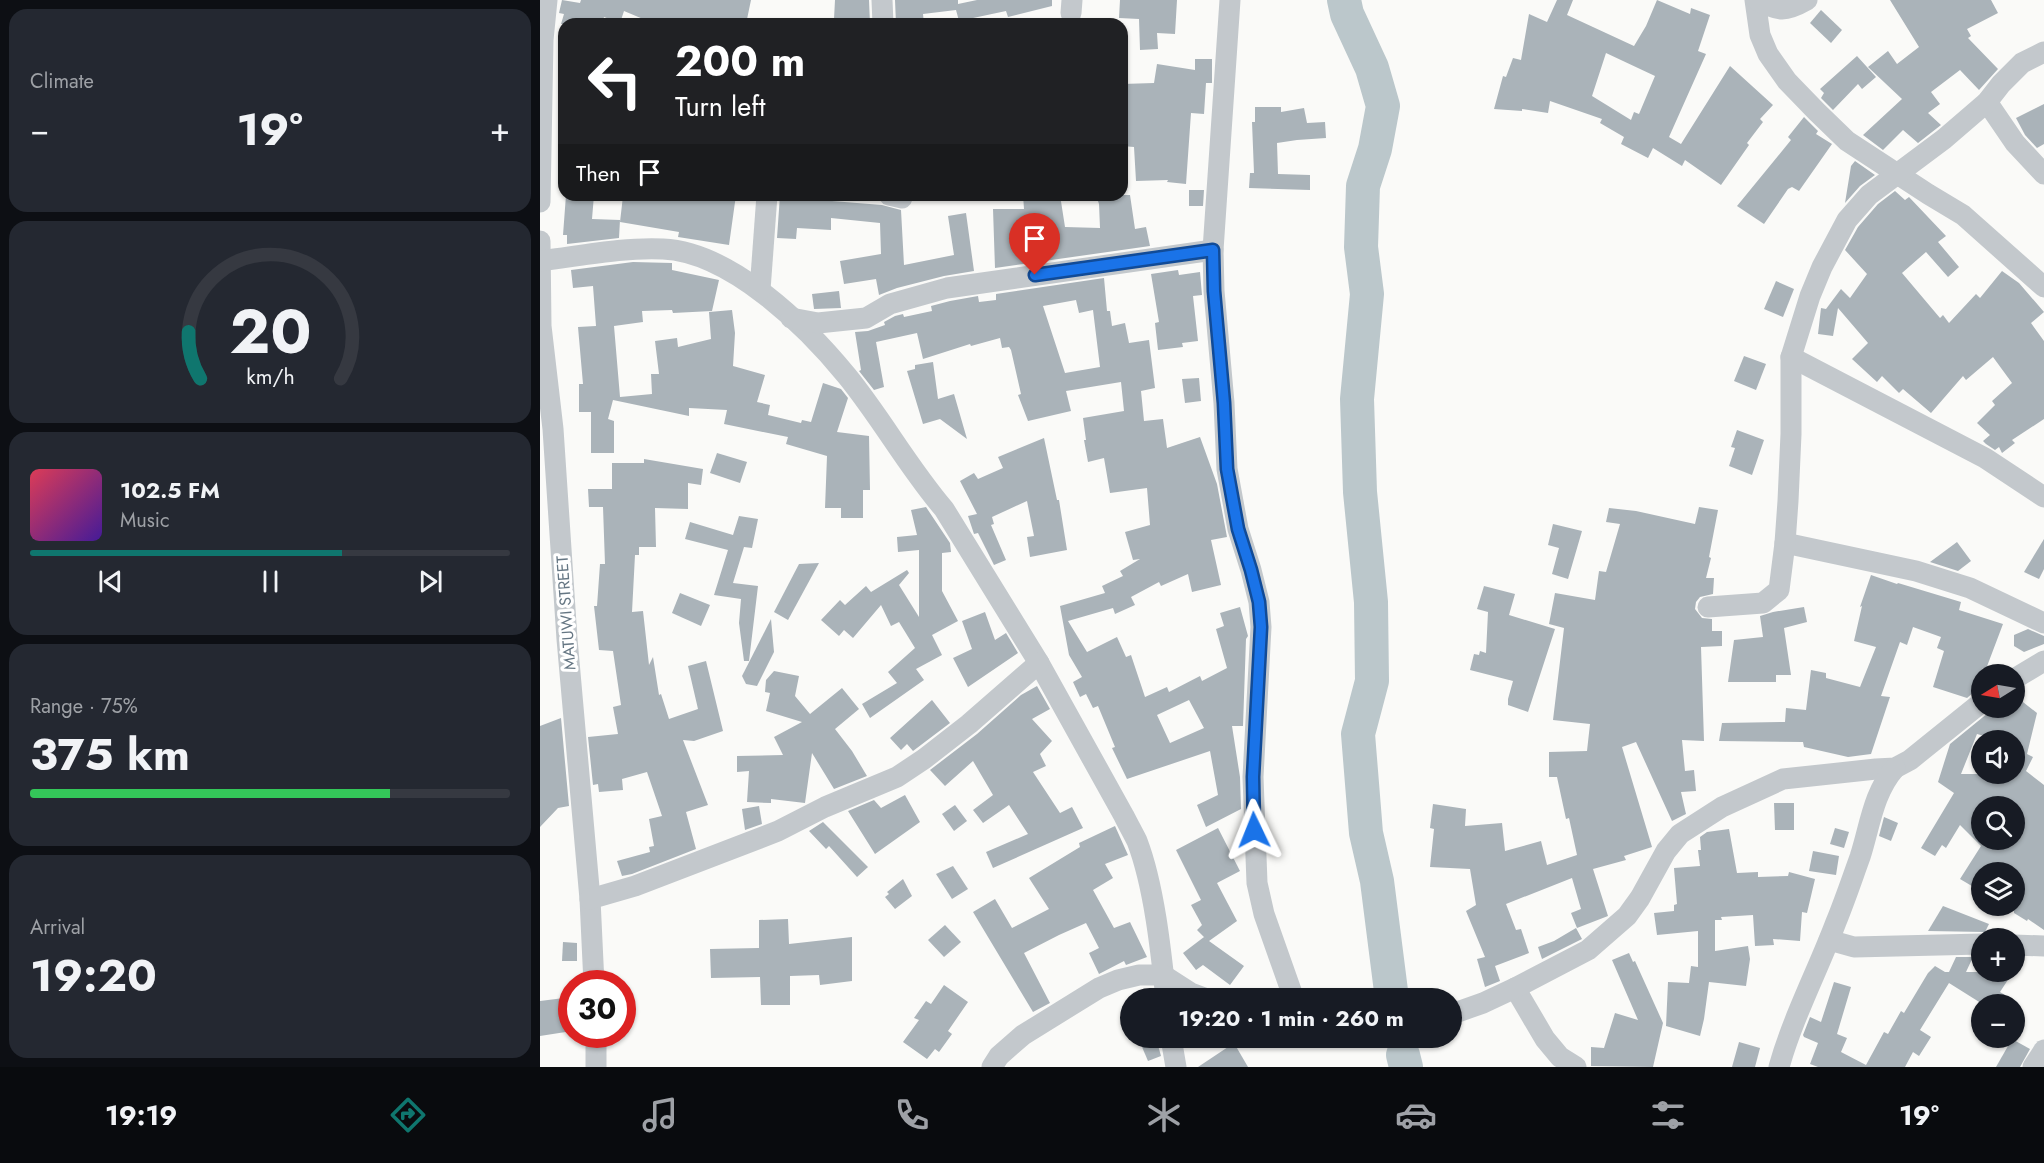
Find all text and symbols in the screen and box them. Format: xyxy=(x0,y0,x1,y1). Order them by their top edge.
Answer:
text: 200 m xyxy=(675,31,805,92)
icon: left xyxy=(576,42,654,120)
text: Climate xyxy=(30,67,94,96)
text: Turn left xyxy=(675,87,765,126)
text: 19° xyxy=(236,97,303,162)
text: − xyxy=(30,106,49,153)
text: + xyxy=(490,106,510,153)
icon: arrive xyxy=(633,156,666,189)
text: Then xyxy=(576,157,621,189)
pin xyxy=(1009,213,1060,275)
icon: arrive xyxy=(1018,222,1051,255)
text: 20 xyxy=(229,286,311,376)
text: km/h xyxy=(246,361,294,392)
text: 102.5 FM xyxy=(120,474,220,506)
text: Music xyxy=(120,506,170,535)
street label: MATUWI STREET xyxy=(550,554,581,671)
icon: previous xyxy=(94,565,127,598)
icon: pause xyxy=(254,565,287,598)
icon: next xyxy=(414,565,447,598)
north arrow xyxy=(1971,664,2025,718)
map controls xyxy=(1971,664,2025,1048)
text: Range · 75% xyxy=(30,692,138,721)
text: 375 km xyxy=(30,722,190,787)
button: sound xyxy=(1971,730,2025,784)
button: search xyxy=(1971,796,2025,850)
position arrow xyxy=(1222,798,1286,862)
button: layers xyxy=(1971,862,2025,916)
text: Arrival xyxy=(30,913,85,942)
button: + xyxy=(1971,928,2025,982)
text: 19:20 xyxy=(30,943,157,1008)
speed limit sign: 30 xyxy=(558,970,636,1048)
button: − xyxy=(1971,994,2025,1048)
text: 19:20 · 1 min · 260 m xyxy=(1178,1002,1404,1034)
icon: directions xyxy=(387,1094,429,1136)
icon: music xyxy=(639,1094,681,1136)
icon: phone xyxy=(891,1094,933,1136)
icon: climate xyxy=(1143,1094,1185,1136)
icon: car xyxy=(1395,1094,1437,1136)
icon: filters xyxy=(1647,1094,1689,1136)
text: 19:19 xyxy=(105,1096,177,1135)
text: 19° xyxy=(1899,1096,1939,1135)

